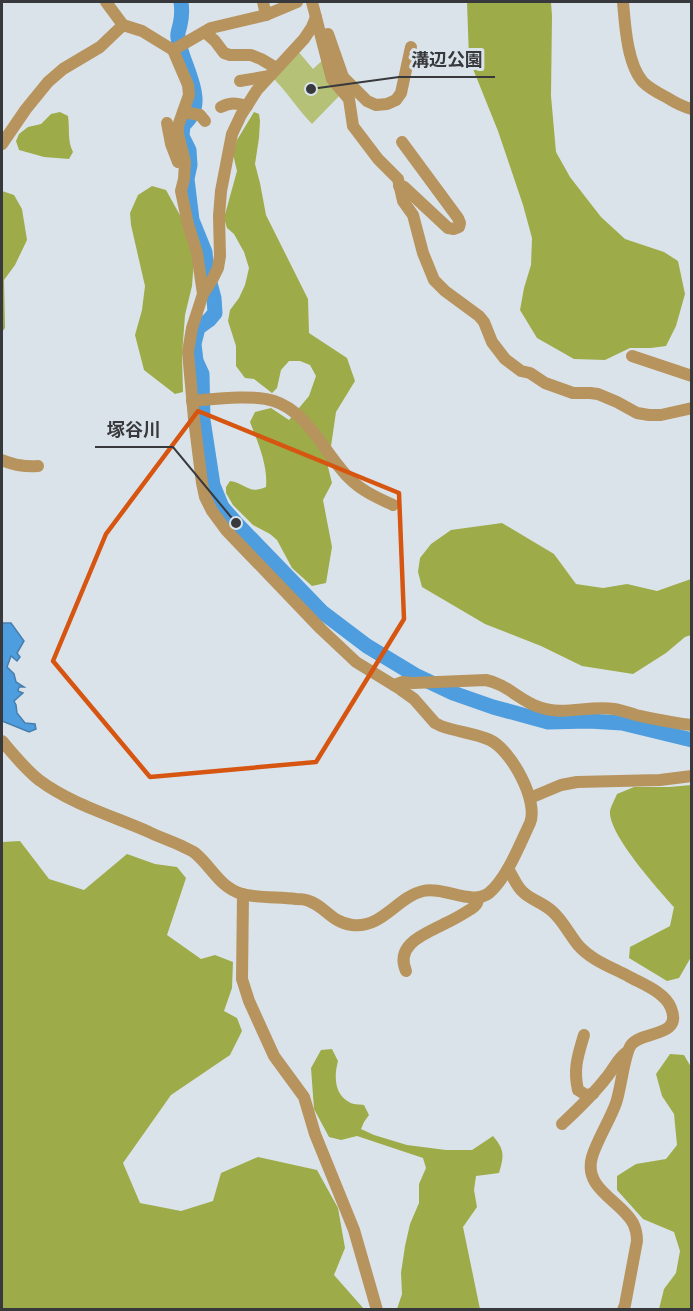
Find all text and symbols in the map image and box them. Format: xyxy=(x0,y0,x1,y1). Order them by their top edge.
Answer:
callout: 溝辺公園 xyxy=(399,41,495,77)
text: 溝辺公園 xyxy=(411,49,483,69)
callout: 塚谷川 xyxy=(95,411,173,447)
text: 塚谷川 xyxy=(107,419,161,439)

